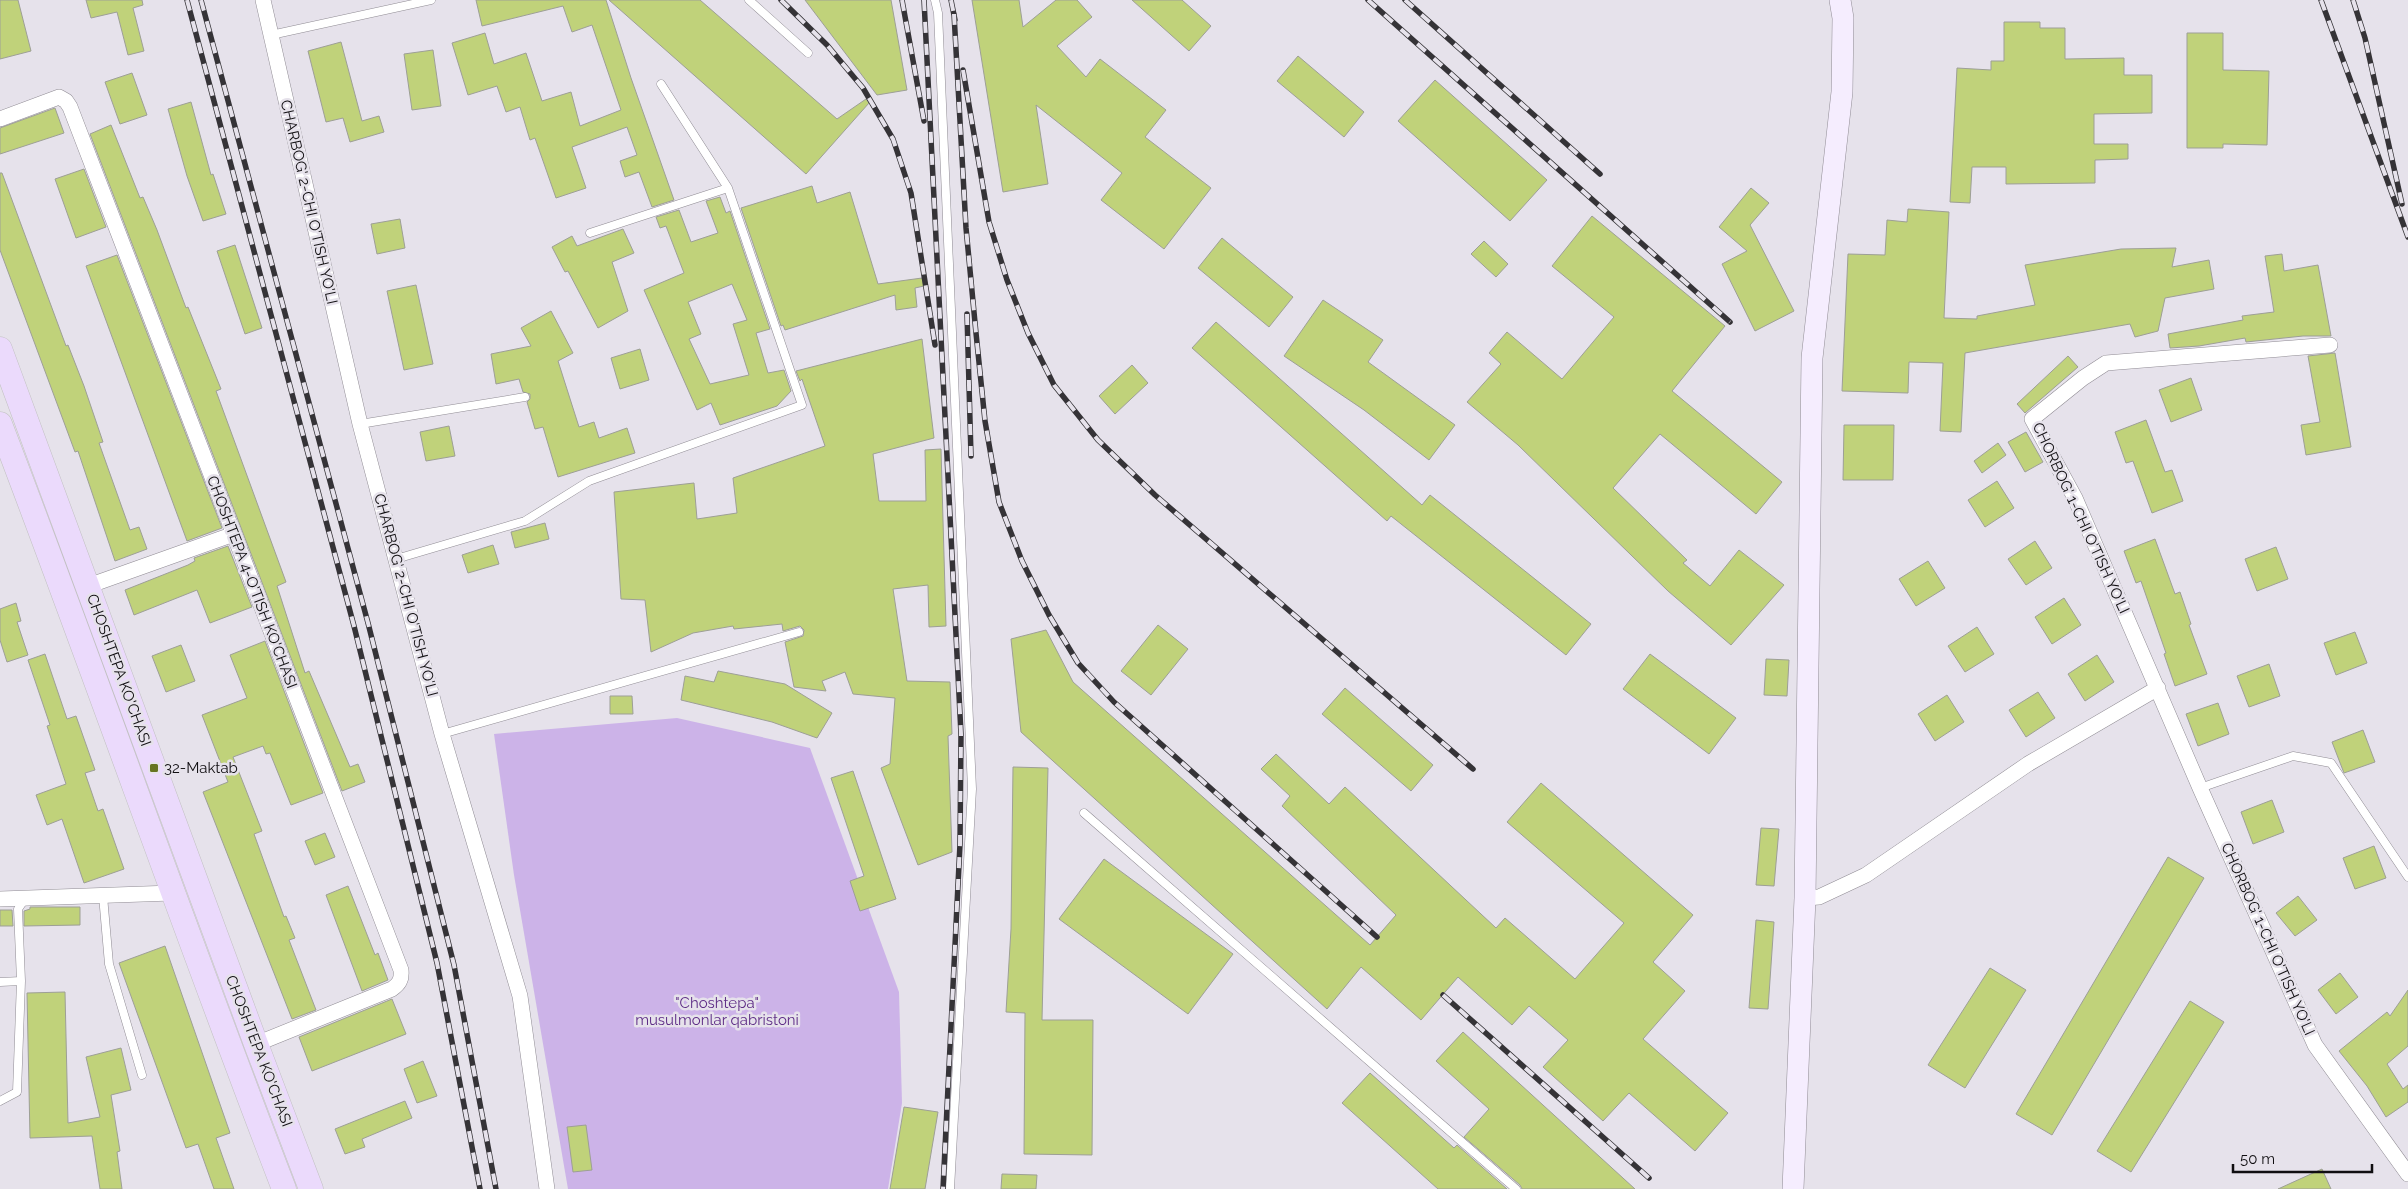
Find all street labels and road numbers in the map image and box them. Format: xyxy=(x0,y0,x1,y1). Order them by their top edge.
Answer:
street label: CHARBOG' 2-CHI O'TISH YO'LI xyxy=(277,98,341,306)
street label: CHORBOG' 1-CHI O'TISH YO'LI xyxy=(2029,420,2133,616)
street label: CHOSHTEPA 4-O'TISH KO'CHASI xyxy=(203,473,301,691)
street label: CHARBOG' 2-CHI O'TISH YO'LI xyxy=(370,492,442,698)
street label: CHOSHTEPA KO'CHASI xyxy=(83,591,155,749)
street label: CHORBOG' 1-CHI O'TISH YO'LI xyxy=(2217,840,2319,1038)
street label: CHOSHTEPA KO'CHASI xyxy=(222,973,296,1129)

